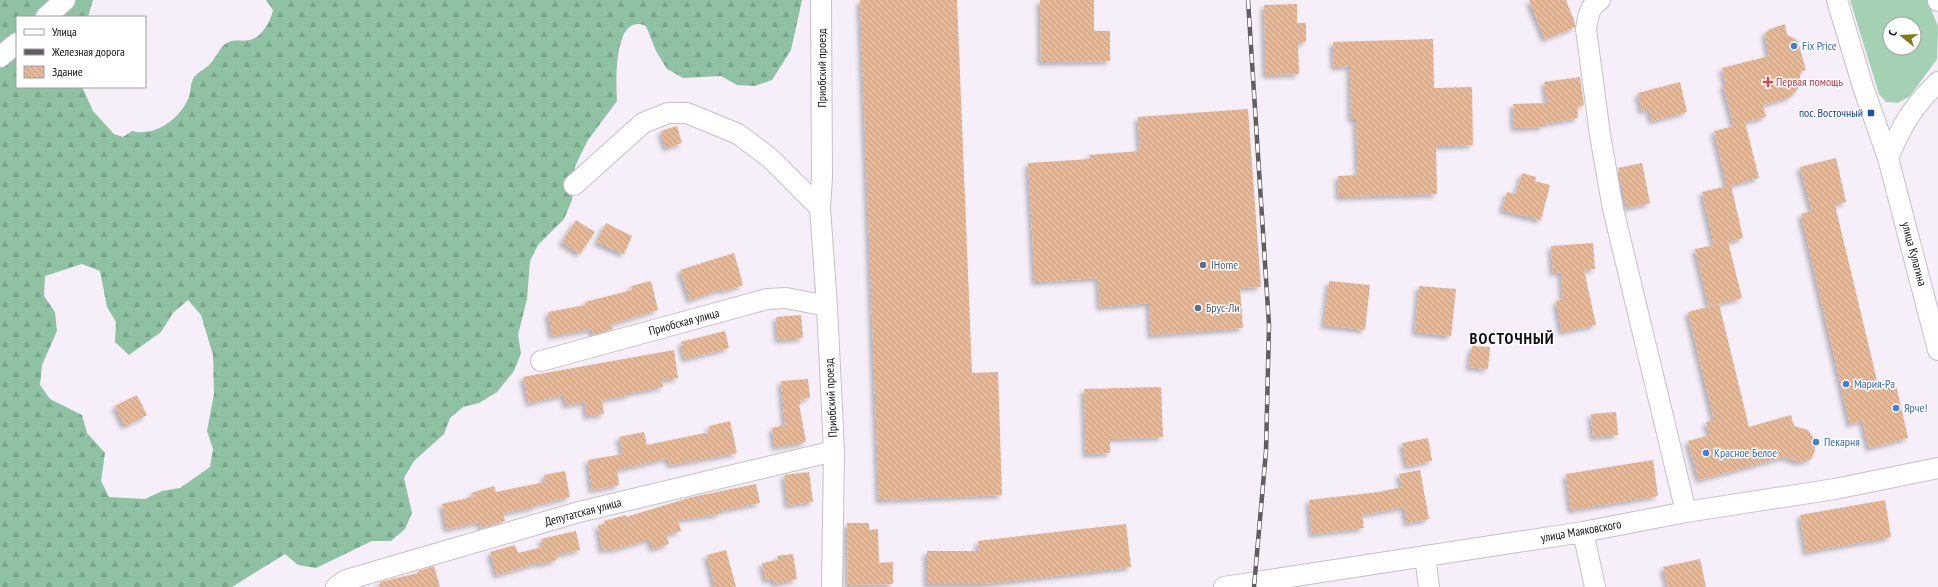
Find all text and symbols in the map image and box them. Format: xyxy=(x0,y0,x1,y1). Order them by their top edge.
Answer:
legend xyxy=(16,16,146,88)
north arrow xyxy=(1882,16,1922,56)
text: Улица xyxy=(52,24,77,39)
street label: Приобский проезд xyxy=(814,28,829,108)
text: С xyxy=(1885,28,1900,37)
place label: Fix Price xyxy=(1802,38,1837,53)
marker: Fix Price xyxy=(1789,41,1799,51)
text: Железная дорога xyxy=(51,44,125,59)
text: Здание xyxy=(52,64,83,79)
place label: Первая помощь xyxy=(1776,74,1843,89)
marker: Первая помощь xyxy=(1763,77,1773,87)
place label: пос. Восточный xyxy=(1799,105,1863,120)
marker: пос. Восточный xyxy=(1866,108,1876,118)
street label: улица Кулагина xyxy=(1899,220,1930,288)
place label: IHome xyxy=(1211,257,1238,272)
marker: IHome xyxy=(1198,260,1208,270)
place label: Брус-Ли xyxy=(1206,300,1239,315)
marker: Брус-Ли xyxy=(1193,303,1203,313)
street label: Приобская улица xyxy=(647,305,721,338)
district label: ВОСТОЧНЫЙ xyxy=(1470,328,1554,348)
street label: Приобский проезд xyxy=(821,357,840,438)
place label: Мария-Ра xyxy=(1854,376,1895,391)
marker: Мария-Ра xyxy=(1841,379,1851,389)
place label: Ярче! xyxy=(1904,400,1927,415)
marker: Ярче! xyxy=(1891,403,1901,413)
place label: Пекарня xyxy=(1824,434,1860,449)
marker: Пекарня xyxy=(1811,437,1821,447)
place label: Красное Белое xyxy=(1714,445,1777,460)
marker: Красное Белое xyxy=(1701,448,1711,458)
street label: Депутатская улица xyxy=(543,494,623,529)
street label: улица Маяковского xyxy=(1540,516,1622,545)

